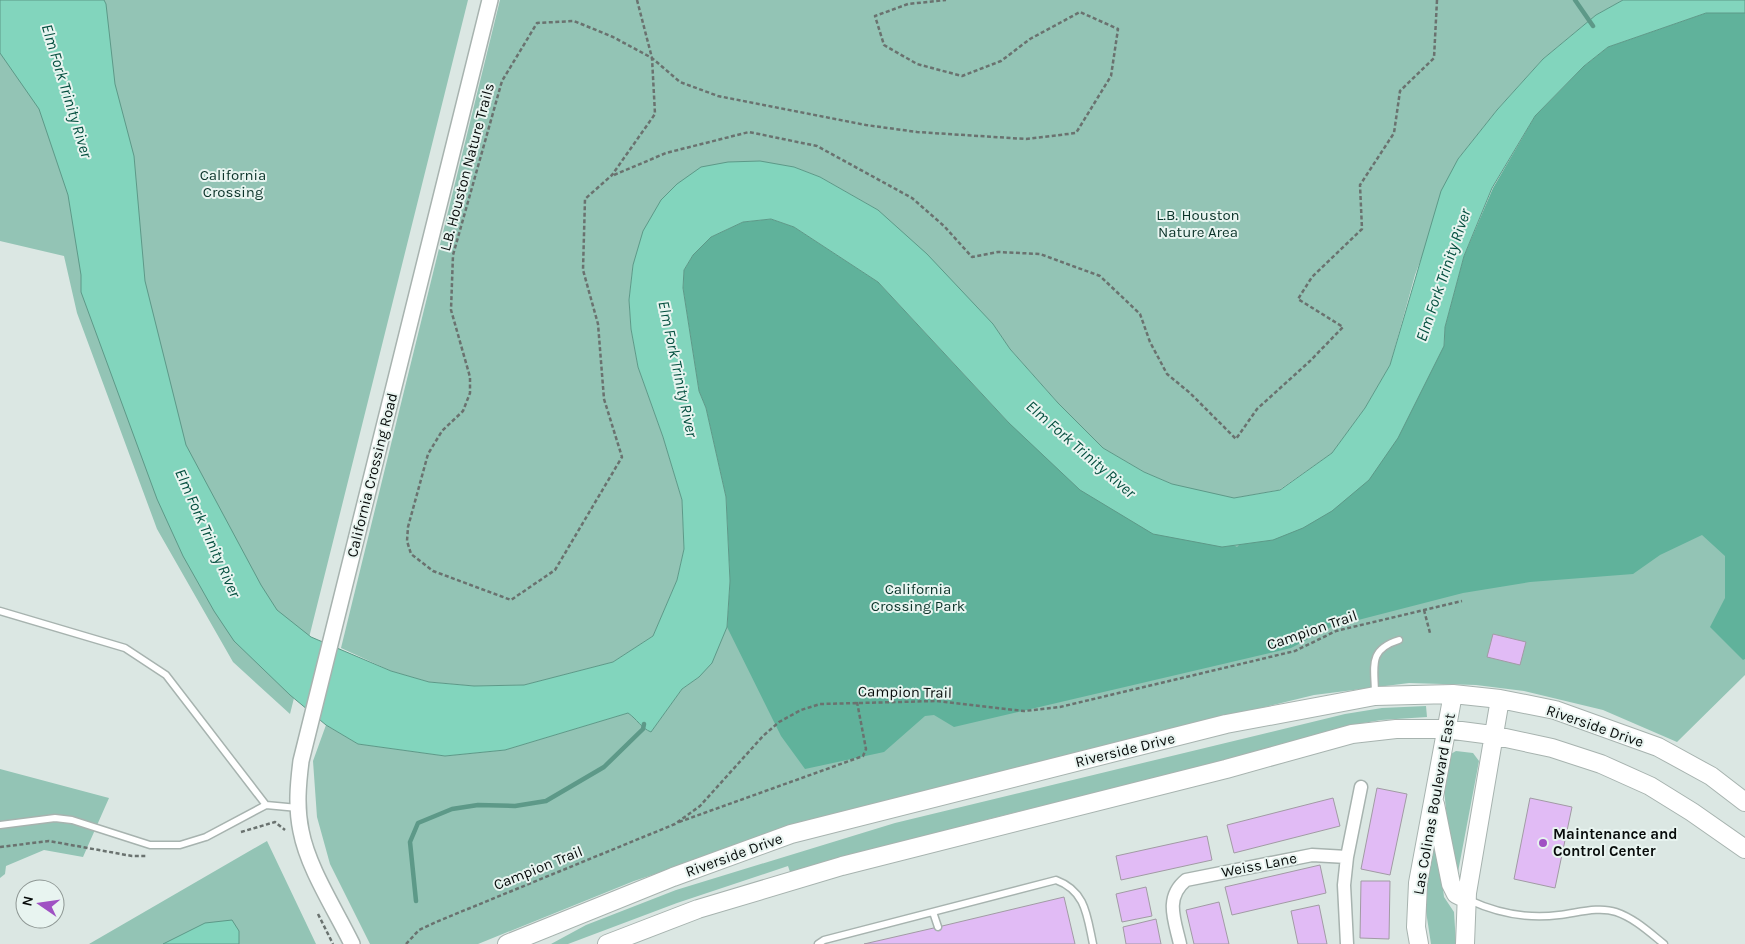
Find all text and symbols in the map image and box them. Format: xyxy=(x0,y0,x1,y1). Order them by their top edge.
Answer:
water label: Elm Fork Trinity River xyxy=(38,22,97,161)
street label: L.B. Houston Nature Trails xyxy=(436,81,498,253)
park label: California Crossing xyxy=(200,166,266,201)
park label: L.B. Houston Nature Area xyxy=(1156,206,1240,241)
water label: Elm Fork Trinity River xyxy=(1411,206,1475,344)
water label: Elm Fork Trinity River xyxy=(654,299,702,439)
street label: California Crossing Road xyxy=(343,391,401,559)
water label: Elm Fork Trinity River xyxy=(1022,396,1140,502)
water label: Elm Fork Trinity River xyxy=(171,466,245,601)
park label: California Crossing Park xyxy=(871,580,965,615)
street label: Campion Trail xyxy=(1264,606,1360,654)
street label: Campion Trail xyxy=(858,682,952,702)
street label: Riverside Drive xyxy=(1544,701,1646,751)
street label: Las Colinas Boulevard East xyxy=(1409,712,1459,896)
street label: Riverside Drive xyxy=(1073,729,1177,771)
place label: Maintenance and Control Center xyxy=(1553,825,1678,860)
street label: Riverside Drive xyxy=(683,829,785,881)
marker: Maintenance and Control Center xyxy=(1537,837,1549,849)
street label: Campion Trail xyxy=(491,842,585,894)
street label: Weiss Lane xyxy=(1220,849,1298,881)
north arrow xyxy=(15,879,65,929)
text: N xyxy=(18,894,37,908)

